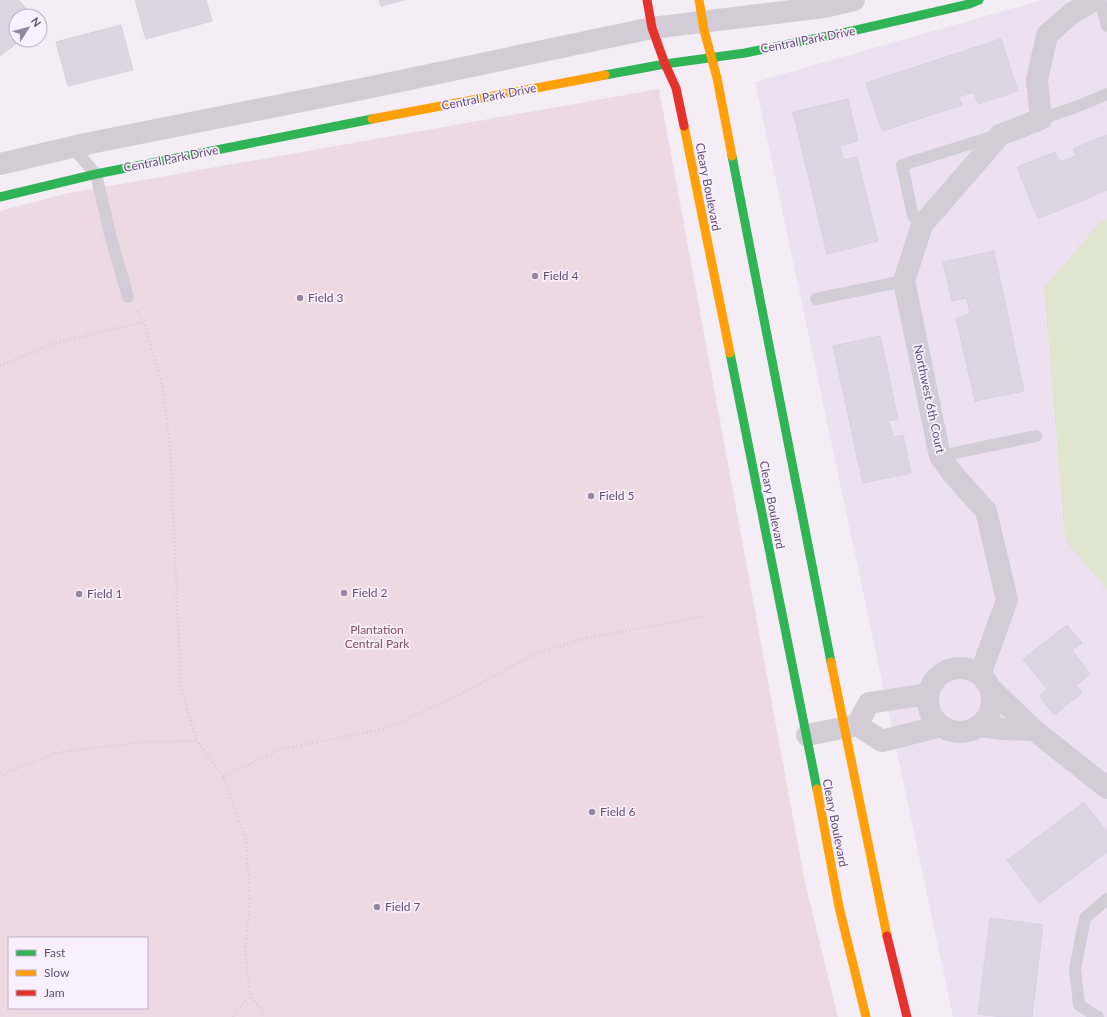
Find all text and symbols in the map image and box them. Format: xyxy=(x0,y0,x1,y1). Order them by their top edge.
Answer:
north arrow xyxy=(8,8,48,48)
text: N xyxy=(29,15,44,29)
street label: Central Park Drive xyxy=(759,23,857,56)
street label: Central Park Drive xyxy=(440,80,538,113)
street label: Central Park Drive xyxy=(122,142,220,175)
street label: Cleary Boulevard xyxy=(693,142,724,232)
place label: Field 4 xyxy=(543,268,579,283)
marker: Field 4 xyxy=(530,271,540,281)
place label: Field 3 xyxy=(308,290,344,305)
marker: Field 3 xyxy=(295,293,305,303)
street label: Northwest 6th Court xyxy=(911,343,948,455)
street label: Cleary Boulevard xyxy=(757,460,788,550)
place label: Field 5 xyxy=(599,488,635,503)
marker: Field 5 xyxy=(586,491,596,501)
place label: Field 2 xyxy=(352,585,388,600)
place label: Field 1 xyxy=(87,586,123,601)
marker: Field 2 xyxy=(339,588,349,598)
marker: Field 1 xyxy=(74,589,84,599)
park label: Plantation Central Park xyxy=(345,622,410,651)
street label: Cleary Boulevard xyxy=(820,778,851,868)
place label: Field 6 xyxy=(600,804,636,819)
marker: Field 6 xyxy=(587,807,597,817)
place label: Field 7 xyxy=(385,899,421,914)
marker: Field 7 xyxy=(372,902,382,912)
legend xyxy=(8,937,148,1009)
text: Fast xyxy=(44,945,66,960)
text: Slow xyxy=(44,965,70,980)
text: Jam xyxy=(44,985,65,1000)

